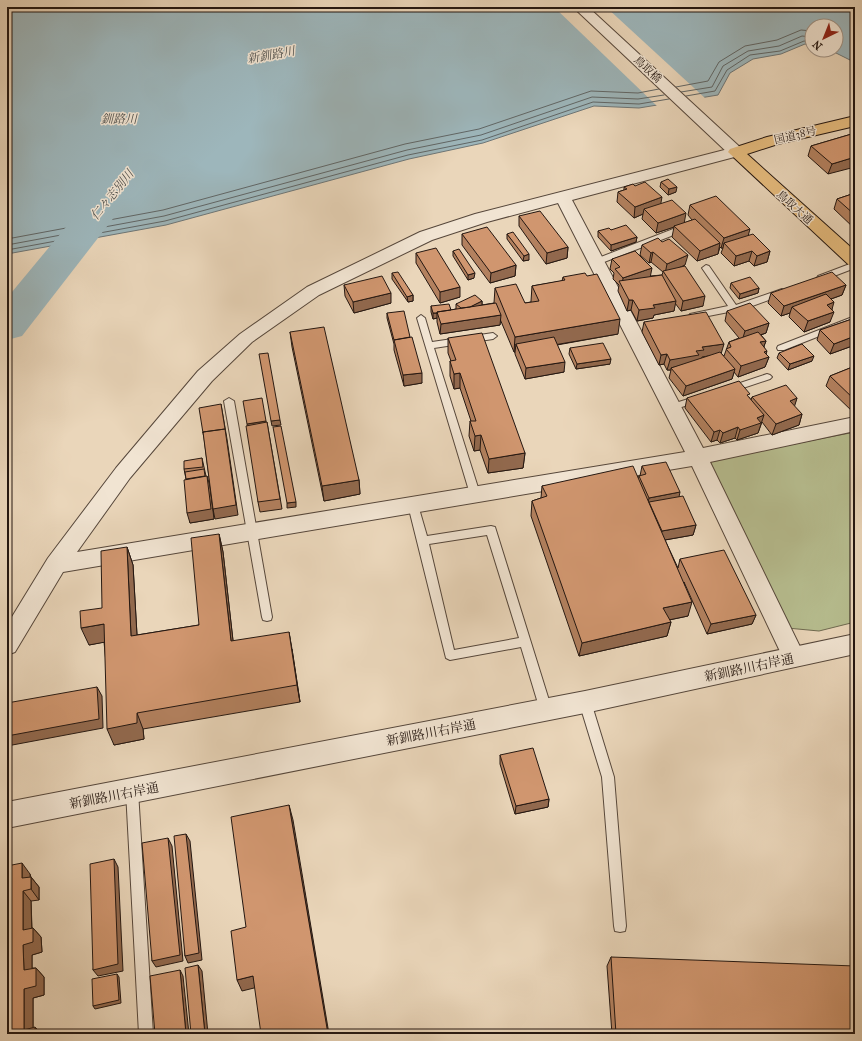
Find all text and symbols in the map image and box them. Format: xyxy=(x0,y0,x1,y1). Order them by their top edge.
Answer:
north arrow xyxy=(804,18,844,58)
text: N xyxy=(810,37,825,53)
water label: 新釧路川 xyxy=(246,44,298,66)
street label: 鳥取橋 xyxy=(631,53,664,85)
water label: 釧路川 xyxy=(101,112,139,126)
street label: 国道38号 xyxy=(773,124,818,147)
water label: 仁々志別川 xyxy=(88,166,138,223)
street label: 鳥取大通 xyxy=(774,188,815,227)
street label: 新釧路川右岸通 xyxy=(703,651,795,684)
street label: 新釧路川右岸通 xyxy=(385,716,477,749)
street label: 新釧路川右岸通 xyxy=(68,779,160,812)

